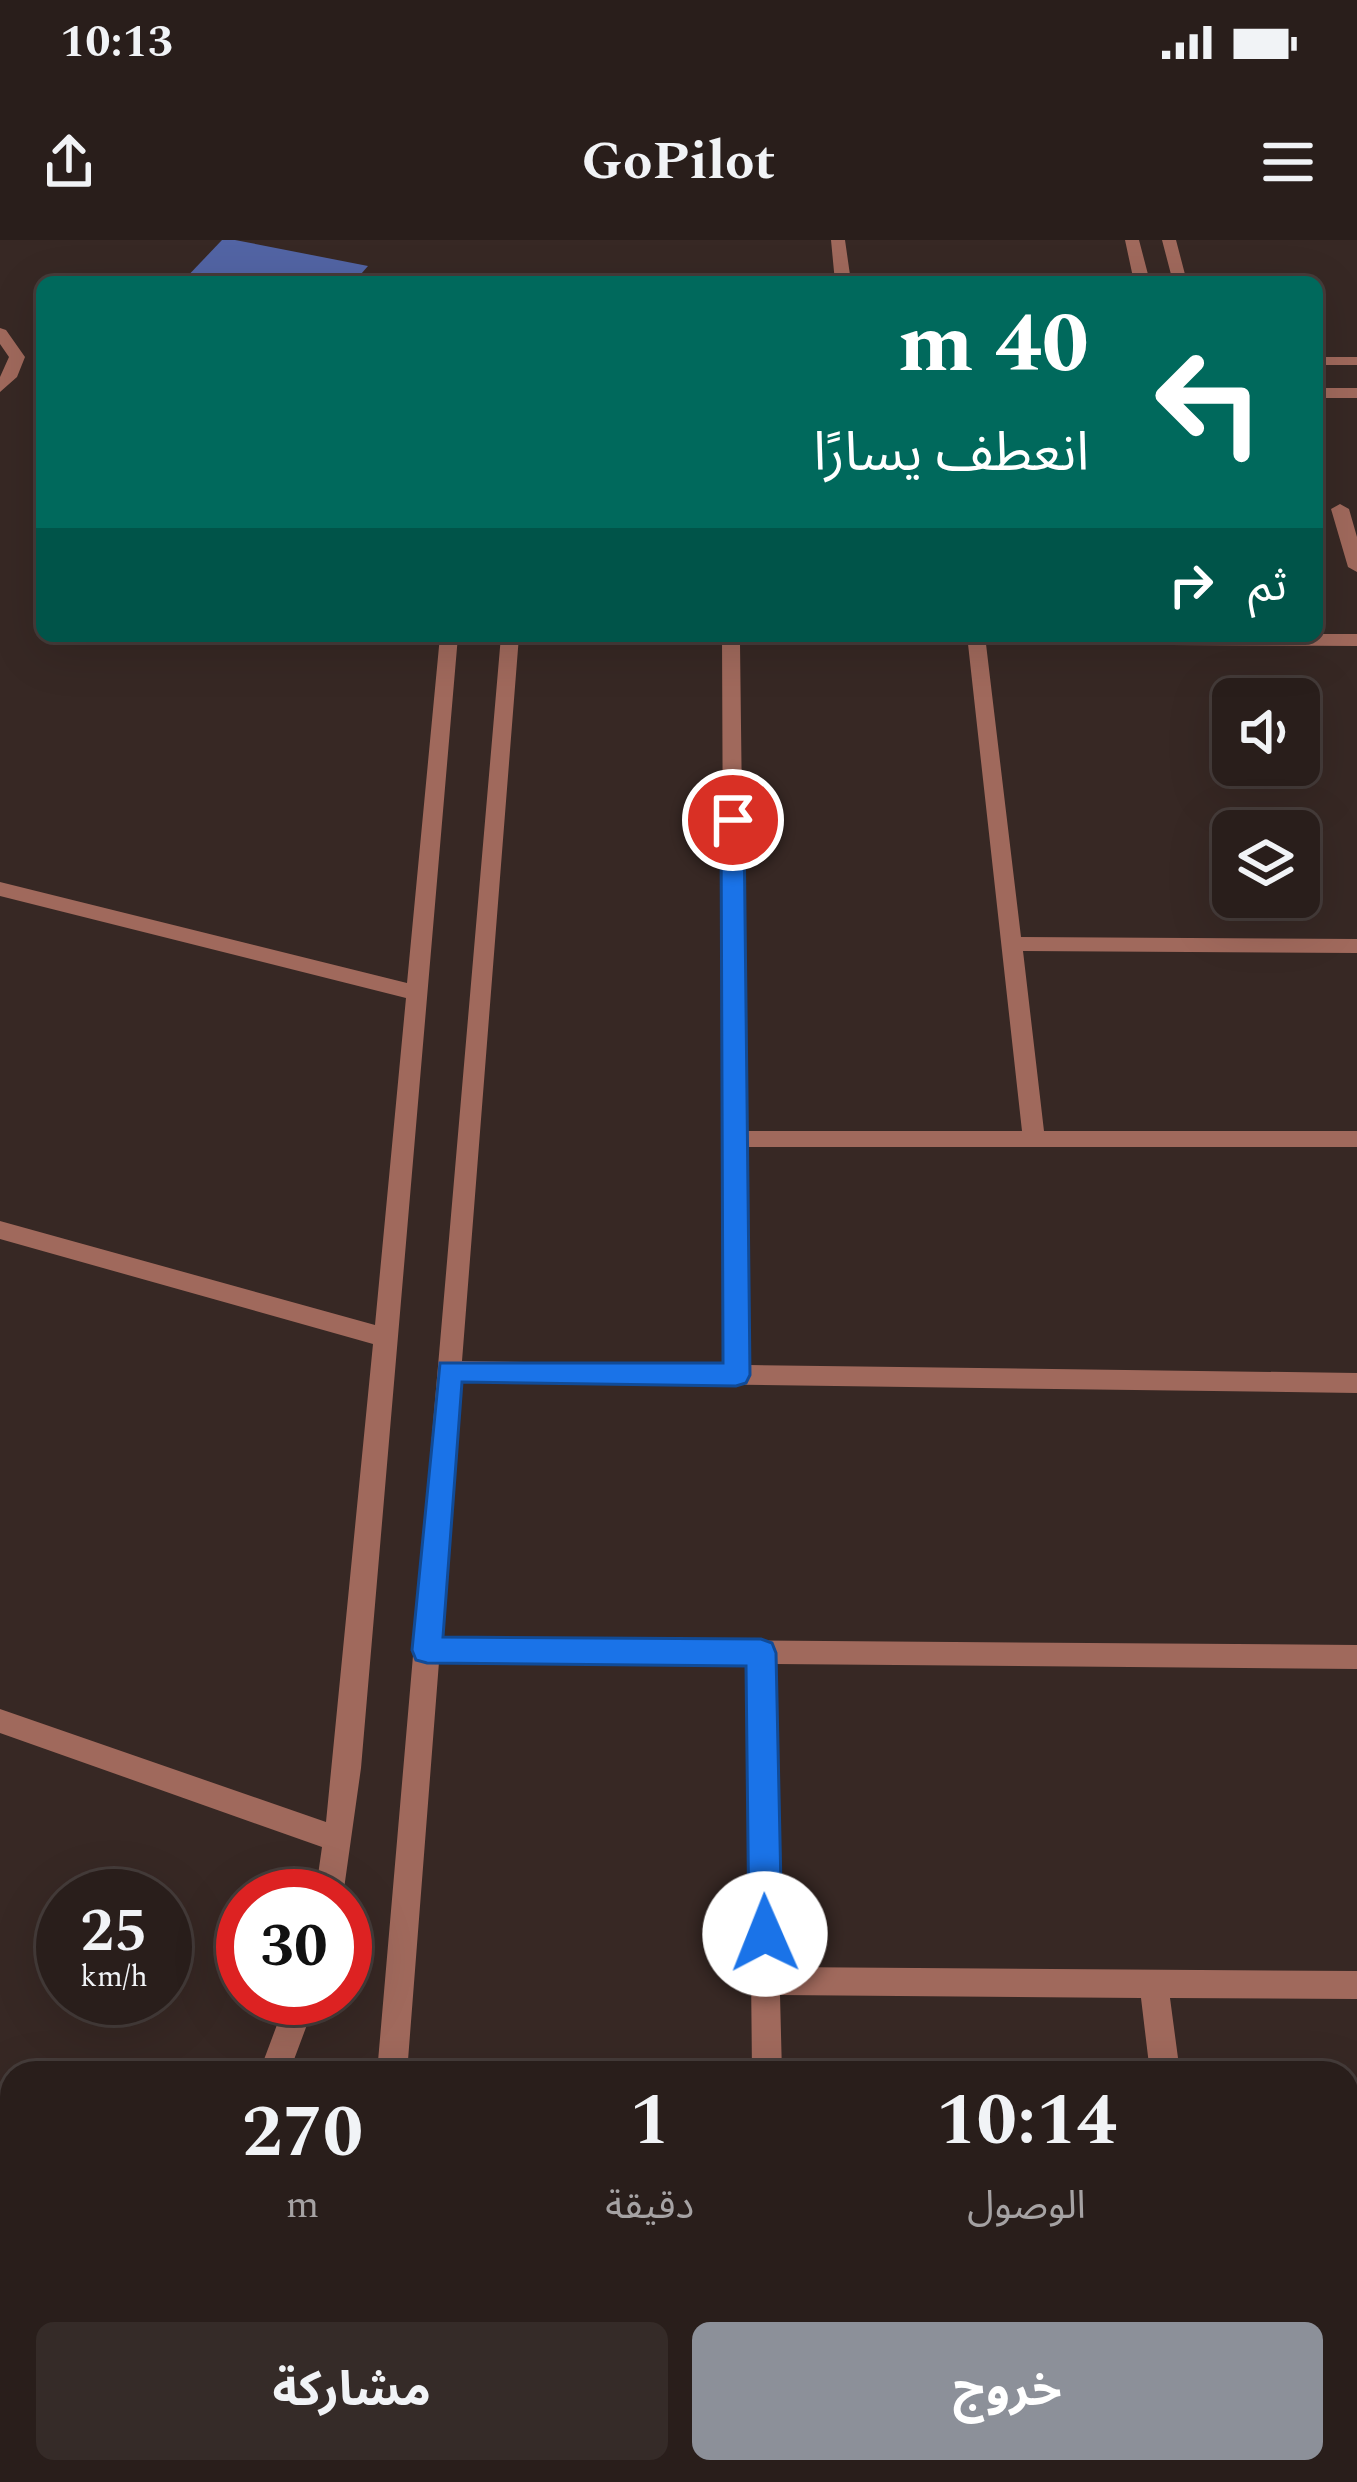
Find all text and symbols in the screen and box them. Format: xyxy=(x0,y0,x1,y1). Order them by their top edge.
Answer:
text: 10:13 xyxy=(60,8,173,77)
text: GoPilot xyxy=(582,121,775,203)
icon: share xyxy=(36,129,102,195)
icon: menu xyxy=(1255,129,1321,195)
text: 40 m xyxy=(898,281,1089,409)
icon: left xyxy=(1131,324,1287,480)
text: انعطف يسارًا xyxy=(813,413,1089,495)
icon: right xyxy=(1158,552,1224,618)
text: ثم xyxy=(1248,552,1287,621)
map controls xyxy=(1212,678,1320,918)
button: sound xyxy=(1212,678,1320,786)
pin xyxy=(682,769,784,871)
icon: arrive xyxy=(700,787,766,853)
button: layers xyxy=(1212,810,1320,918)
speed limit sign: 30 xyxy=(216,1869,372,2025)
position arrow xyxy=(702,1871,828,1997)
text: 25 xyxy=(80,1886,148,1978)
text: km/h xyxy=(80,1954,148,2000)
text: 1 xyxy=(629,2067,670,2176)
text: 10:14 xyxy=(936,2067,1117,2176)
text: 270 xyxy=(242,2079,363,2188)
text: m xyxy=(286,2176,319,2235)
text: دقيقة xyxy=(605,2177,694,2236)
text: الوصول xyxy=(967,2177,1086,2236)
button: مشاركة xyxy=(36,2322,668,2460)
button: خروج xyxy=(692,2322,1323,2460)

